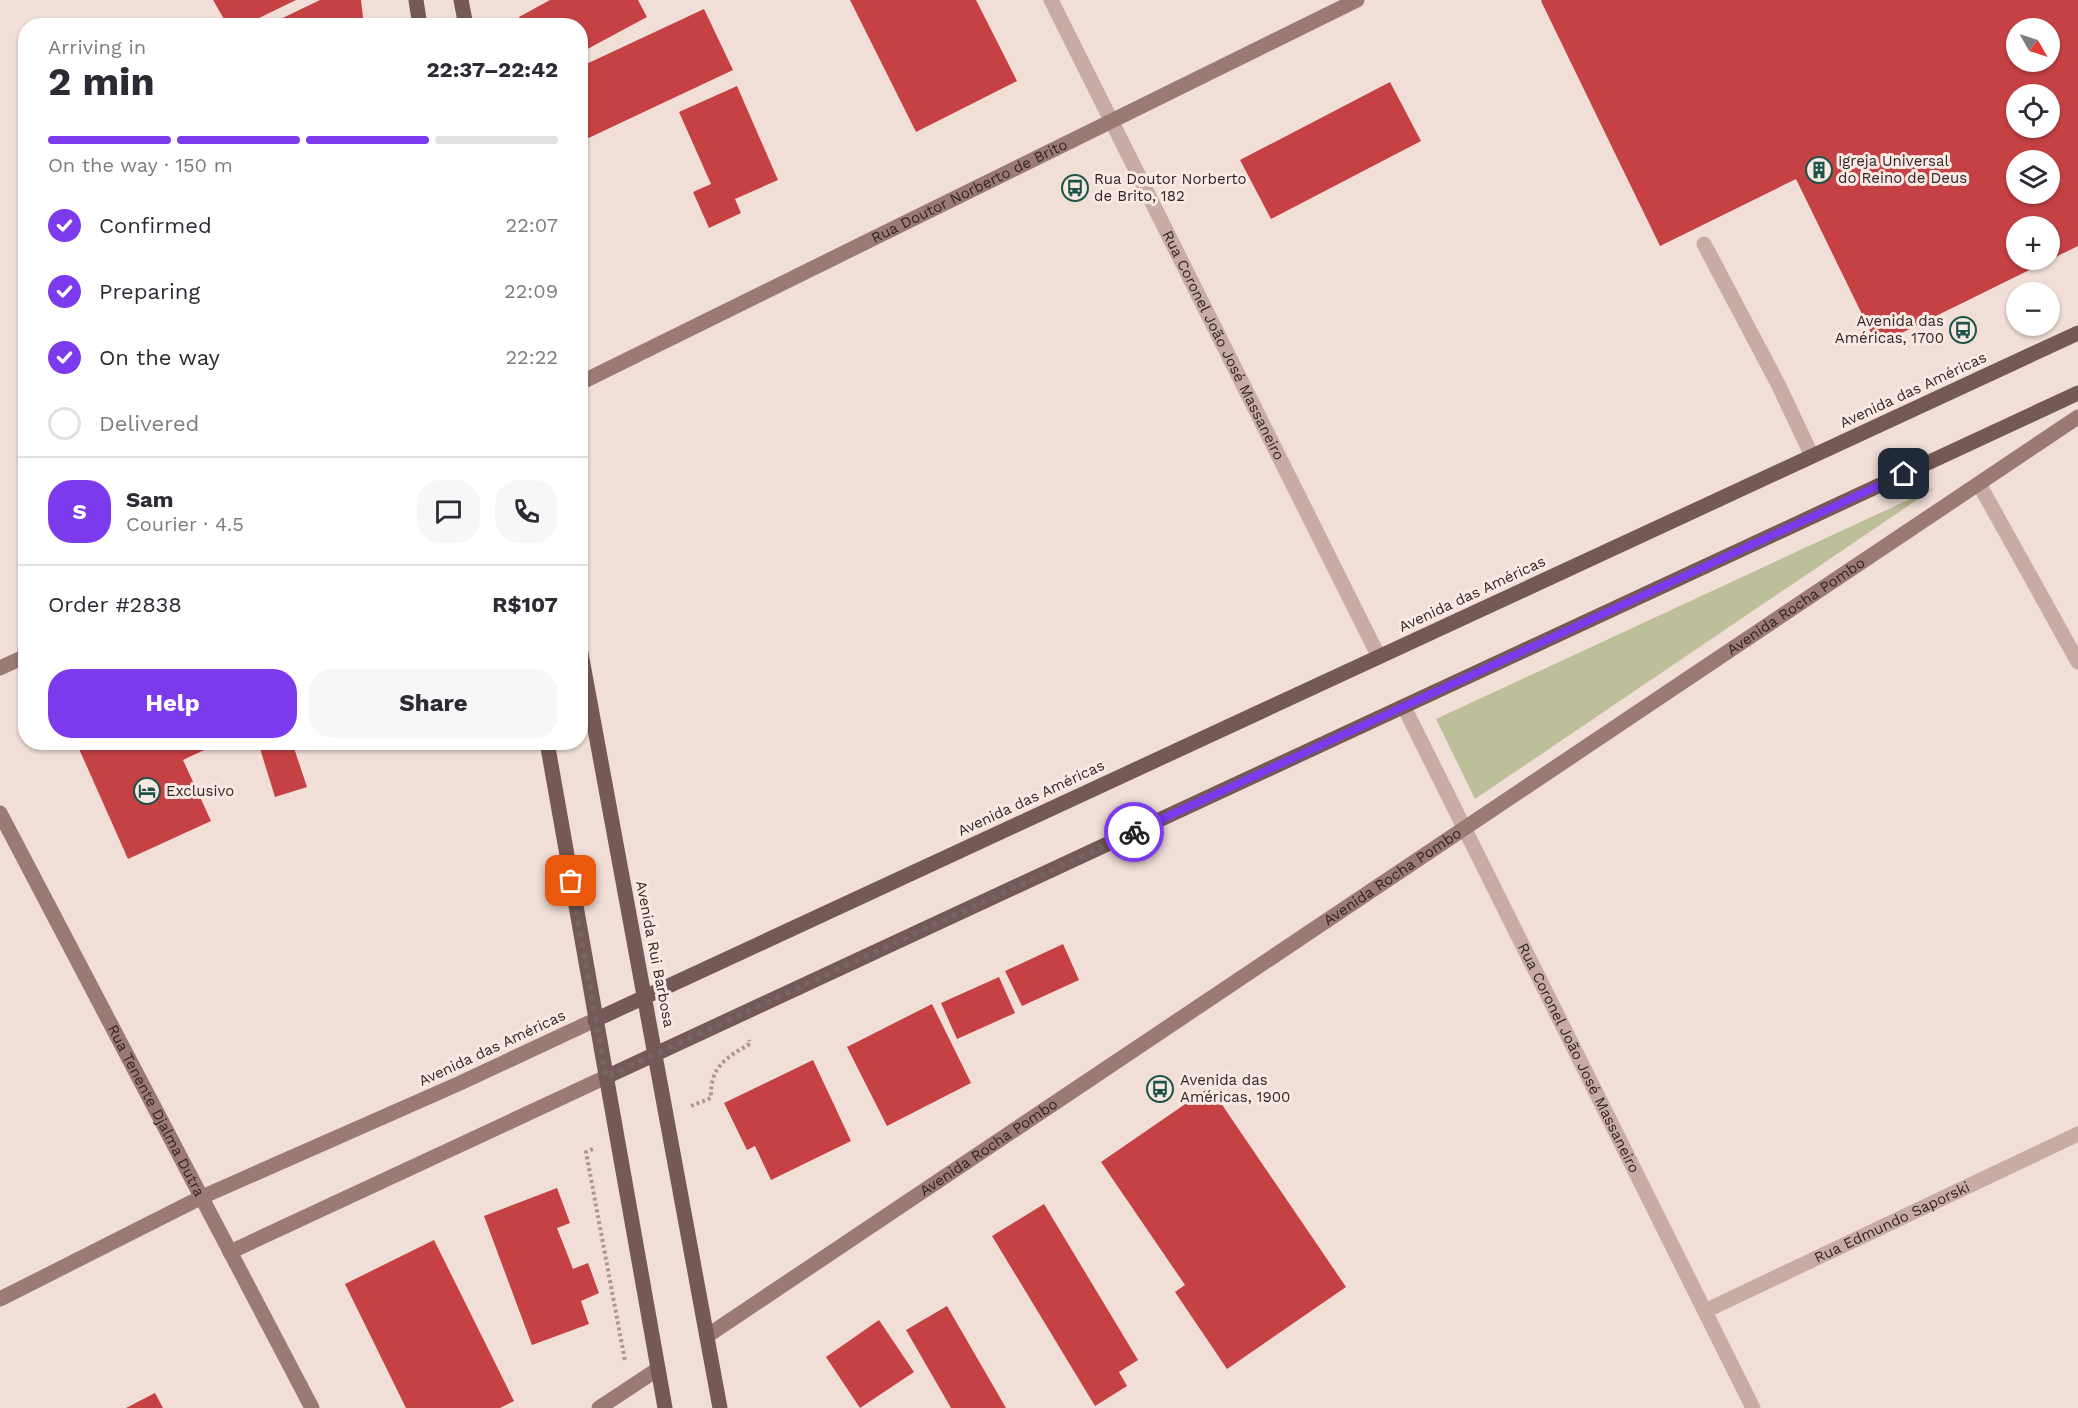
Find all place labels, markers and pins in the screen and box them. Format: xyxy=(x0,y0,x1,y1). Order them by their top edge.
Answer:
place label: Igreja Universal do Reino de Deus xyxy=(1838,152,1967,187)
building icon: Igreja Universal do Reino de Deus xyxy=(1804,155,1834,185)
place label: Rua Doutor Norberto de Brito, 182 xyxy=(1094,170,1247,205)
bus stop icon: Rua Doutor Norberto de Brito, 182 xyxy=(1060,173,1090,203)
place label: Avenida das Américas, 1700 xyxy=(1835,312,1944,347)
bus stop icon: Avenida das Américas, 1700 xyxy=(1948,315,1978,345)
pin xyxy=(1878,448,1929,499)
hotel icon: Exclusivo xyxy=(132,776,162,806)
place label: Exclusivo xyxy=(166,782,234,800)
pin xyxy=(545,855,596,906)
place label: Avenida das Américas, 1900 xyxy=(1180,1071,1290,1106)
bus stop icon: Avenida das Américas, 1900 xyxy=(1145,1074,1175,1104)

